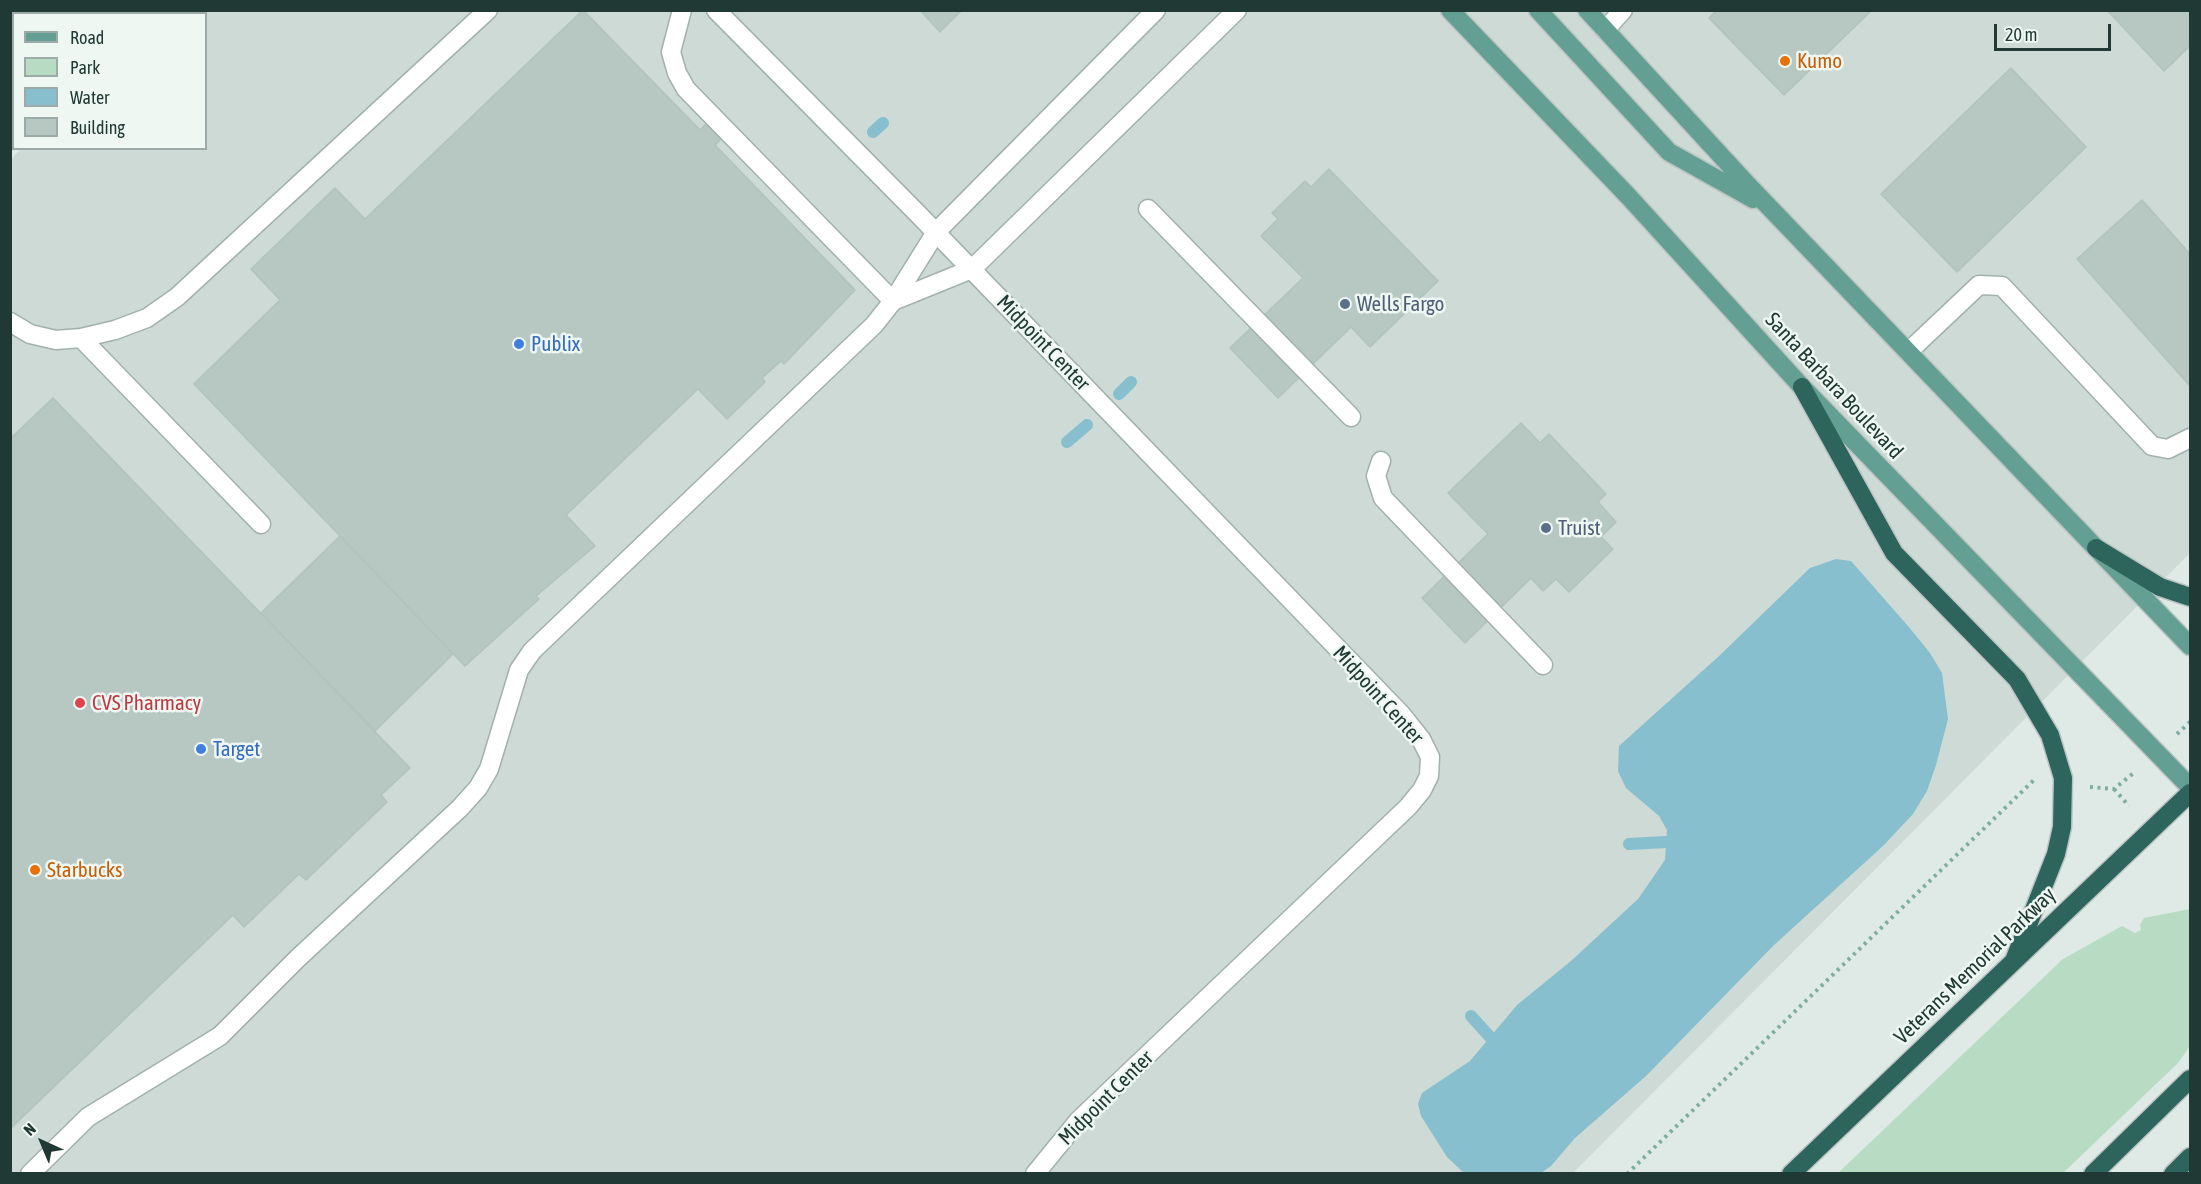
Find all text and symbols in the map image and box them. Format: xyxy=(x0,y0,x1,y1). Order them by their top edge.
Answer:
legend xyxy=(12,12,207,150)
scale bar xyxy=(1997,12,2114,50)
text: 20 m xyxy=(2005,24,2037,45)
text: Road xyxy=(70,27,104,48)
place label: Kumo xyxy=(1797,48,1842,74)
marker: Kumo xyxy=(1778,54,1792,68)
text: Park xyxy=(70,57,100,78)
text: Water xyxy=(70,87,109,108)
text: Building xyxy=(70,117,125,138)
street label: Midpoint Center xyxy=(991,290,1095,396)
place label: Wells Fargo xyxy=(1357,291,1444,317)
marker: Wells Fargo xyxy=(1338,297,1352,311)
street label: Santa Barbara Boulevard xyxy=(1760,308,1908,464)
place label: Publix xyxy=(531,331,580,357)
marker: Publix xyxy=(512,337,526,351)
place label: Truist xyxy=(1558,515,1601,541)
marker: Truist xyxy=(1539,521,1553,535)
street label: Midpoint Center xyxy=(1327,641,1429,749)
place label: CVS Pharmacy xyxy=(92,690,201,716)
marker: CVS Pharmacy xyxy=(73,696,87,710)
place label: Target xyxy=(213,736,260,762)
marker: Target xyxy=(194,742,208,756)
place label: Starbucks xyxy=(47,857,122,883)
marker: Starbucks xyxy=(28,863,42,877)
street label: Veterans Memorial Parkway xyxy=(1889,883,2061,1049)
street label: Midpoint Center xyxy=(1053,1045,1159,1151)
north arrow xyxy=(12,1112,72,1172)
text: N xyxy=(20,1119,39,1139)

